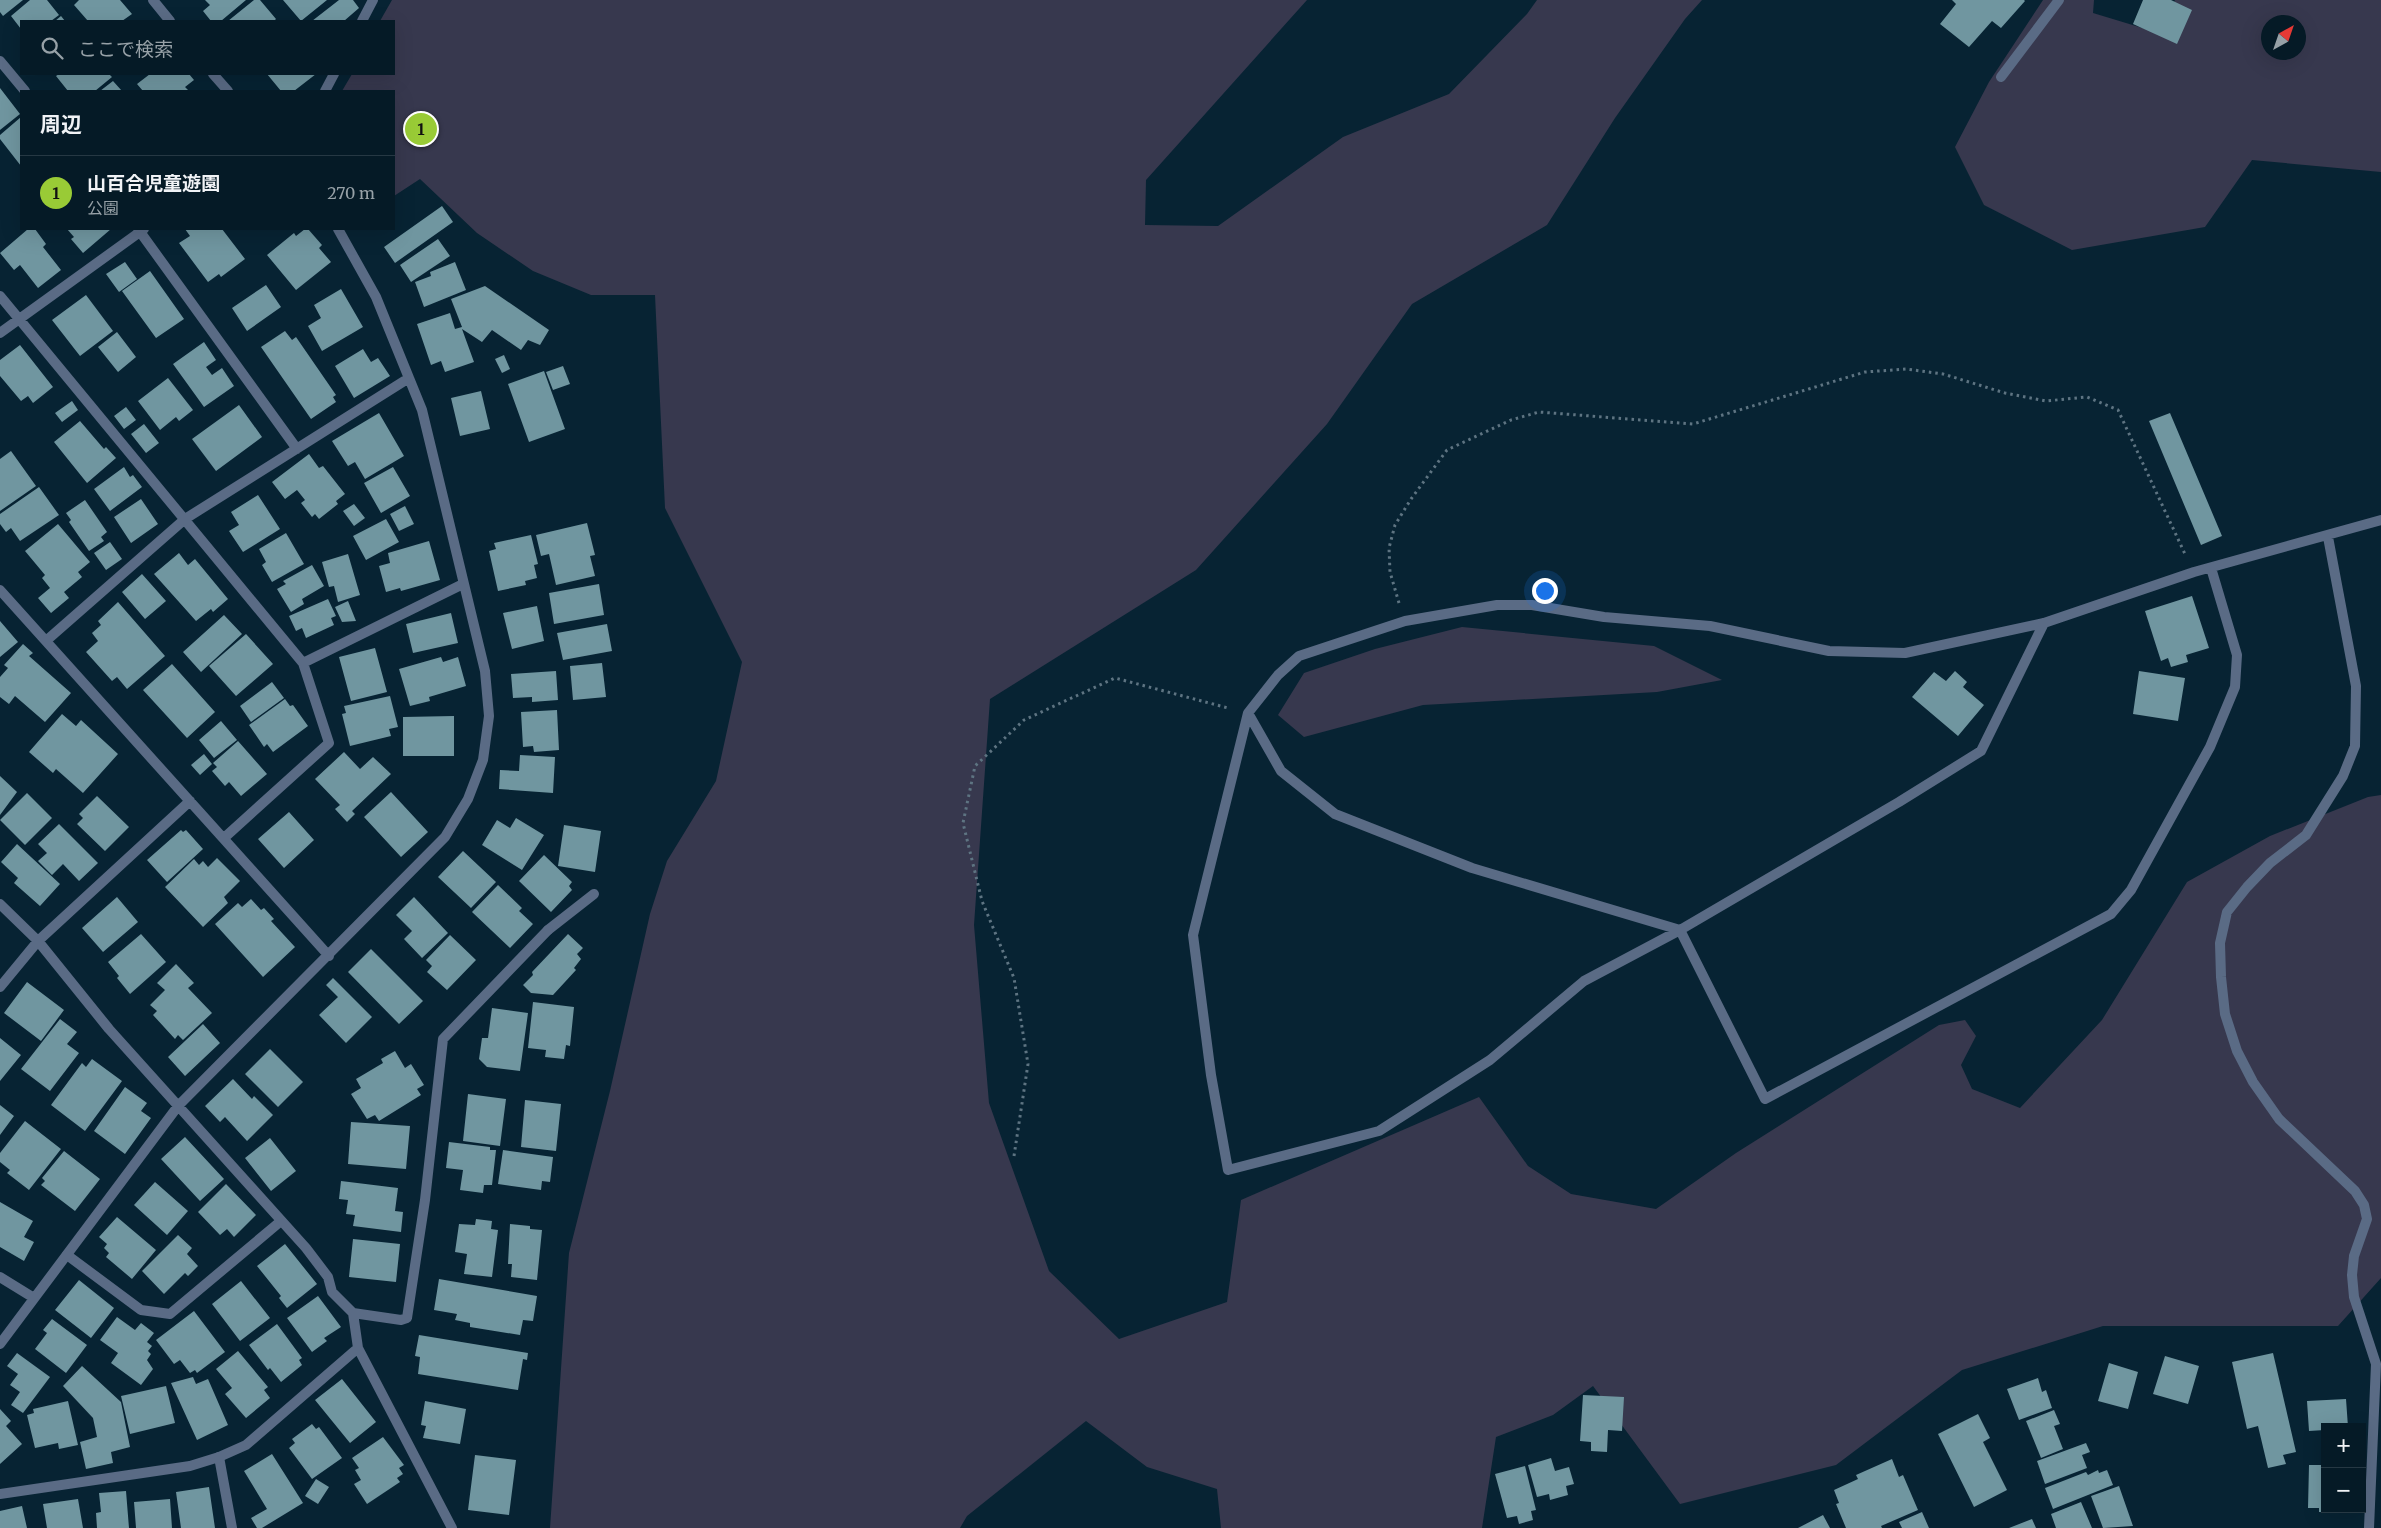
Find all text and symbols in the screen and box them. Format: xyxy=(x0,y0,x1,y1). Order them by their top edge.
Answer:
north arrow xyxy=(2261,15,2306,60)
search box xyxy=(20,20,395,75)
icon: search xyxy=(38,34,66,62)
text: ここで検索 xyxy=(78,37,173,61)
pin: 1 xyxy=(405,110,437,148)
text: 周辺 xyxy=(40,111,82,138)
text: 山百合児童遊園 xyxy=(87,171,220,195)
text: 1 xyxy=(52,183,60,203)
text: 270 m xyxy=(327,183,375,203)
text: 公園 xyxy=(87,198,119,218)
your location xyxy=(1532,578,1558,604)
map controls xyxy=(2321,1423,2366,1513)
button: + xyxy=(2321,1423,2366,1468)
button: − xyxy=(2321,1468,2366,1513)

